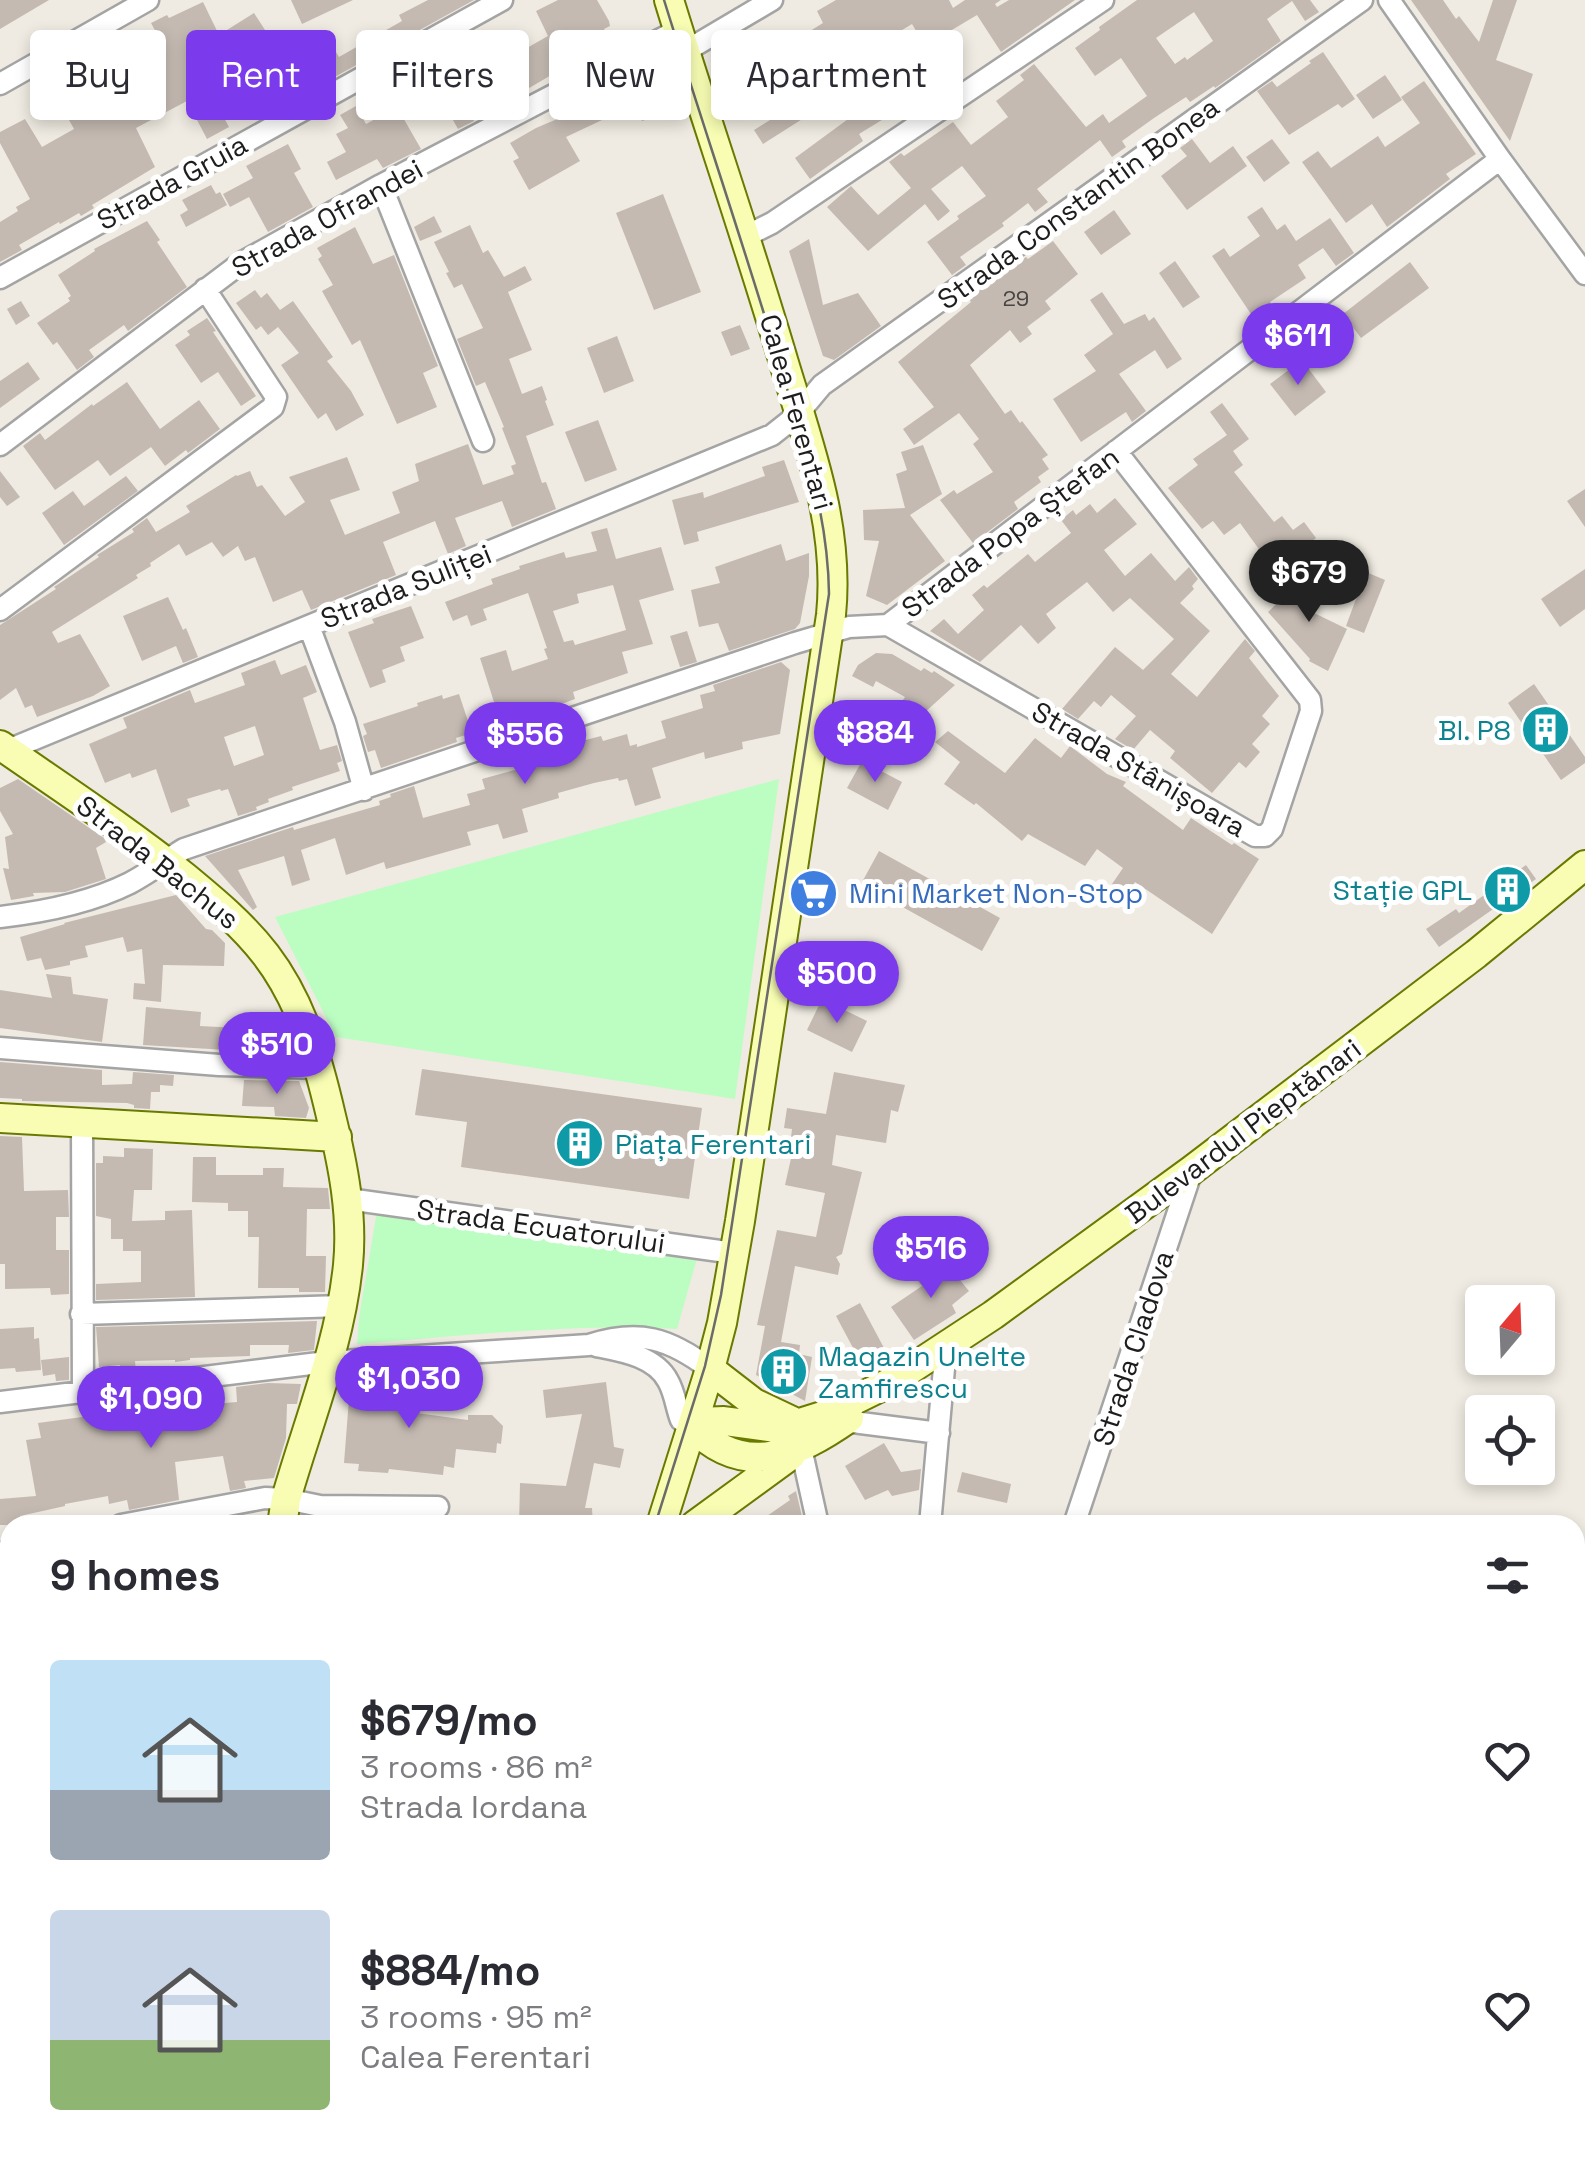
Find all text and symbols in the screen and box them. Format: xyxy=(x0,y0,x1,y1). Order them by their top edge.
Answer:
chip: Buy xyxy=(30,30,166,120)
chip: Rent xyxy=(186,30,336,120)
chip: Filters xyxy=(356,30,529,120)
chip: New xyxy=(549,30,691,120)
chip: Apartment xyxy=(711,30,963,120)
street label: Strada Constantin Bonea xyxy=(930,89,1226,317)
street label: Strada Gruia xyxy=(91,126,253,238)
street label: Strada Ofrandei xyxy=(225,151,429,285)
house number: 29 xyxy=(1003,284,1029,312)
pin: $611 xyxy=(1239,303,1357,388)
street label: Calea Ferentari xyxy=(752,310,842,514)
text: $611 xyxy=(1264,315,1332,355)
street label: Strada Popa Ștefan xyxy=(894,438,1126,626)
street label: Strada Suliței xyxy=(315,535,497,637)
pin: $679 xyxy=(1250,540,1368,625)
text: $679 xyxy=(1271,552,1347,592)
street label: Strada Stânișoara xyxy=(1025,693,1253,845)
pin: $884 xyxy=(816,700,934,785)
pin: $556 xyxy=(466,702,584,787)
building icon: Bl. P8 xyxy=(1520,704,1572,756)
text: $884 xyxy=(836,712,914,752)
place label: Bl. P8 xyxy=(1438,712,1511,748)
text: $556 xyxy=(486,714,564,754)
street label: Strada Bachus xyxy=(69,787,247,937)
building icon: Stație GPL xyxy=(1481,864,1533,916)
supermarket icon: Mini Market Non-Stop xyxy=(788,867,840,919)
place label: Stație GPL xyxy=(1333,872,1472,908)
place label: Mini Market Non-Stop xyxy=(849,875,1143,911)
pin: $500 xyxy=(778,941,896,1026)
text: $500 xyxy=(797,953,877,993)
pin: $510 xyxy=(218,1012,336,1097)
text: $510 xyxy=(240,1024,314,1064)
street label: Bulevardul Pieptănari xyxy=(1118,1031,1368,1231)
building icon: Piața Ferentari xyxy=(554,1118,606,1170)
place label: Piața Ferentari xyxy=(615,1126,811,1162)
street label: Strada Ecuatorului xyxy=(415,1191,667,1261)
pin: $516 xyxy=(872,1216,990,1301)
text: $516 xyxy=(895,1228,967,1268)
street label: Strada Cladova xyxy=(1084,1246,1182,1450)
north arrow xyxy=(1465,1285,1555,1375)
map controls xyxy=(1465,1285,1555,1485)
place label: Magazin Unelte Zamfirescu xyxy=(818,1338,1026,1406)
pin: $1,030 xyxy=(328,1346,490,1431)
building icon: Magazin Unelte Zamfirescu xyxy=(757,1346,809,1398)
text: $1,030 xyxy=(357,1358,461,1398)
pin: $1,090 xyxy=(70,1366,232,1451)
text: $1,090 xyxy=(99,1378,203,1418)
button: locate xyxy=(1465,1395,1555,1485)
icon: filters xyxy=(1480,1548,1535,1603)
text: 9 homes xyxy=(50,1549,220,1602)
text: $679/mo xyxy=(360,1694,538,1747)
icon: home xyxy=(130,1700,250,1820)
icon: heart xyxy=(1480,1733,1535,1788)
text: 3 rooms · 86 m² xyxy=(360,1747,592,1787)
text: Strada Iordana xyxy=(360,1787,587,1827)
text: $884/mo xyxy=(360,1944,540,1997)
icon: home xyxy=(130,1950,250,2070)
icon: heart xyxy=(1480,1983,1535,2038)
text: 3 rooms · 95 m² xyxy=(360,1997,592,2037)
text: Calea Ferentari xyxy=(360,2037,591,2077)

